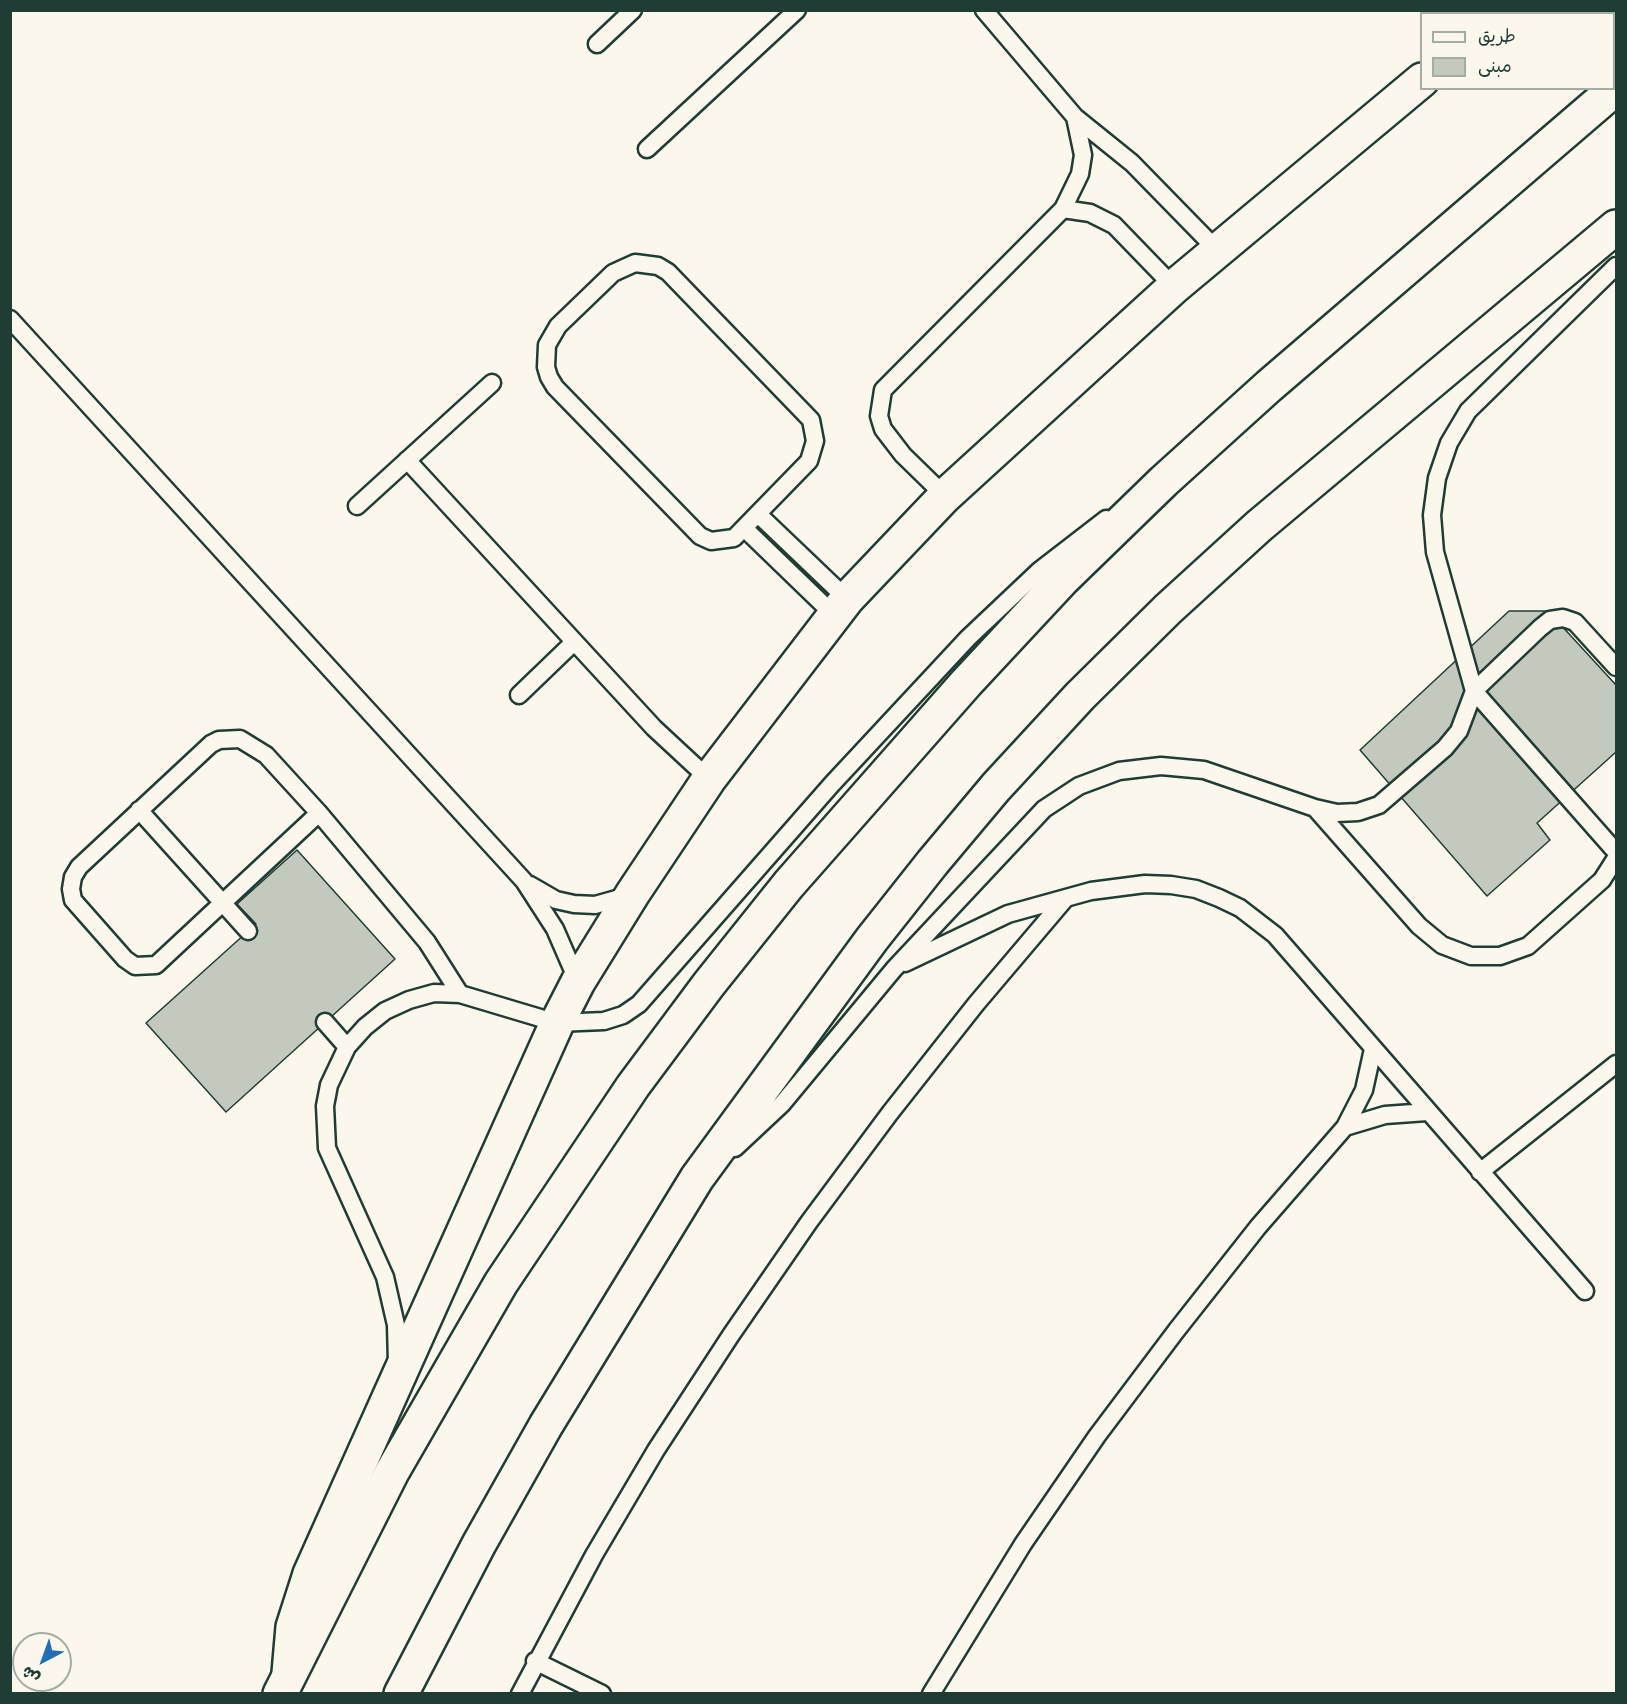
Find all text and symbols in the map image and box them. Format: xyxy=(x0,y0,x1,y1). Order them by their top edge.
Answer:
legend xyxy=(1420,12,1615,90)
text: طريق xyxy=(1478,25,1516,49)
text: مبنى xyxy=(1478,55,1512,79)
north arrow xyxy=(12,1632,72,1692)
text: ش xyxy=(18,1661,45,1688)

